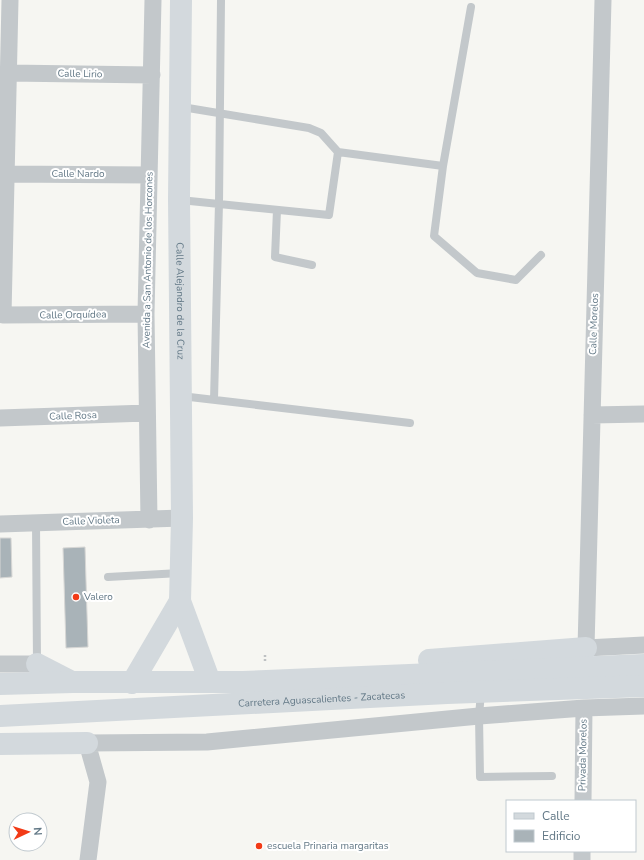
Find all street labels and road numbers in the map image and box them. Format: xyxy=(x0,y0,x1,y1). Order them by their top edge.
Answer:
street label: Calle Lirio xyxy=(57,67,103,81)
street label: Calle Nardo xyxy=(51,167,105,181)
street label: Avenida a San Antonio de los Horcones xyxy=(139,171,157,349)
street label: Calle Alejandro de la Cruz xyxy=(172,242,188,360)
street label: Calle Morelos xyxy=(586,293,602,355)
street label: Calle Orquídea xyxy=(39,307,107,323)
street label: Calle Rosa xyxy=(49,408,97,424)
street label: Calle Violeta xyxy=(62,513,120,529)
street label: Carretera Aguascalientes - Zacatecas xyxy=(238,688,406,711)
street label: Privada Morelos xyxy=(575,718,591,791)

